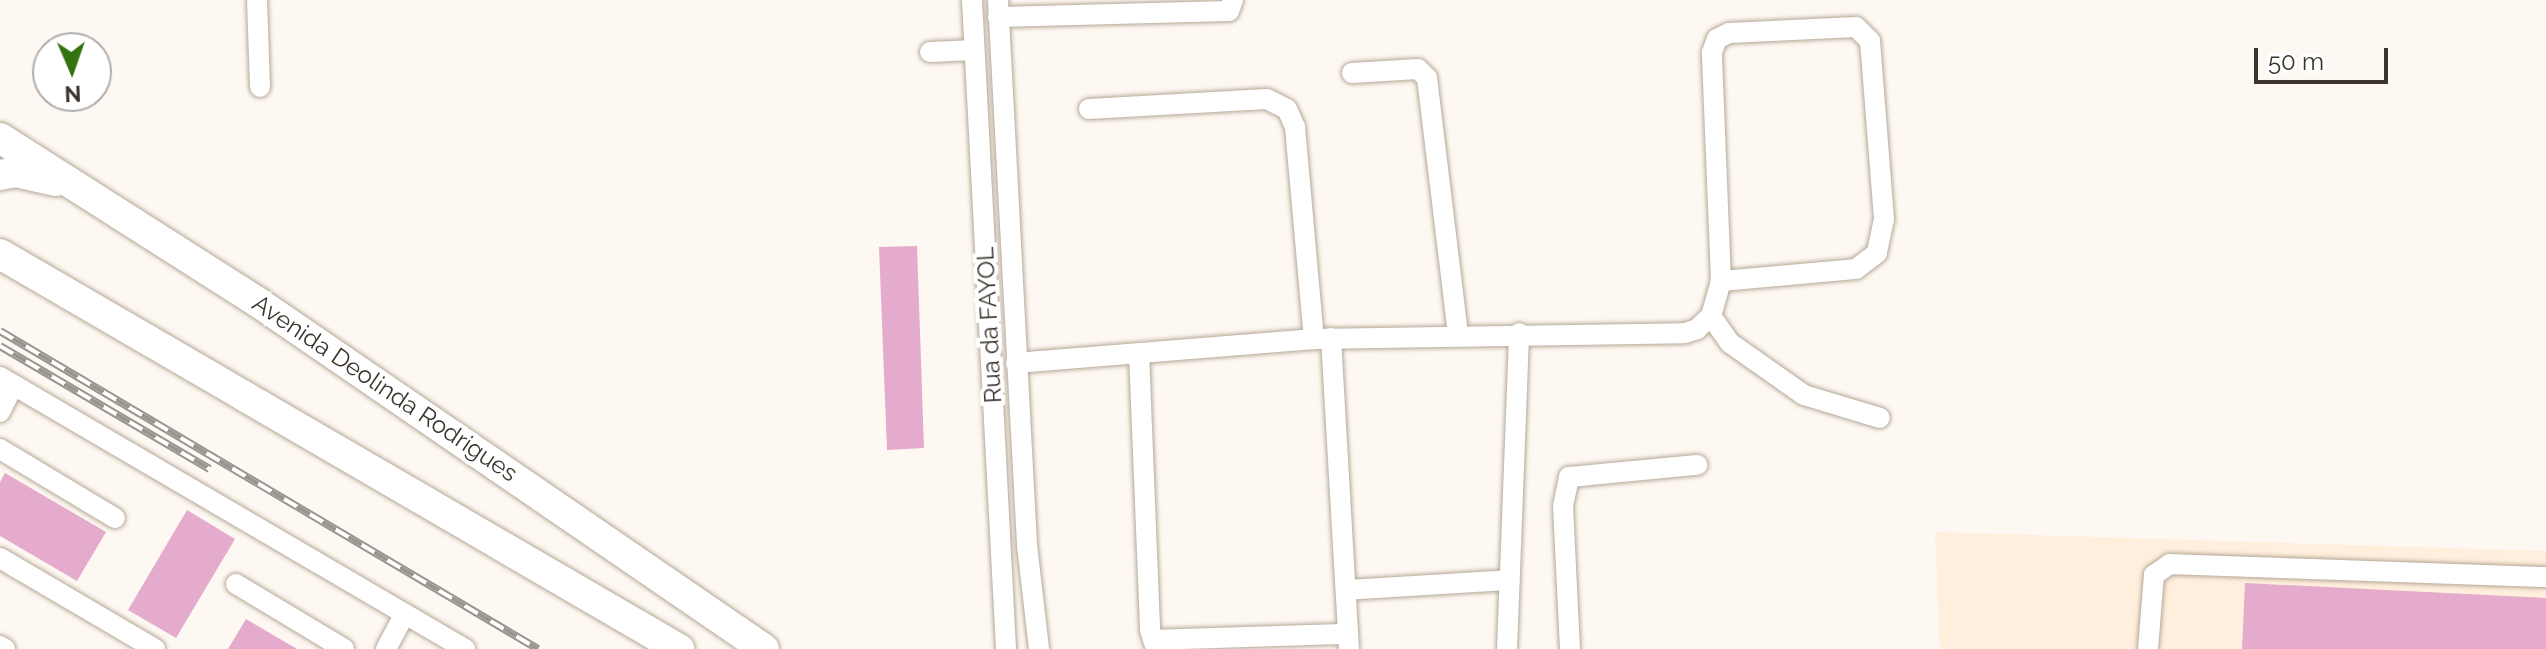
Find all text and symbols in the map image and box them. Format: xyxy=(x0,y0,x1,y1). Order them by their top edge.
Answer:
north arrow xyxy=(32,32,112,112)
scale bar xyxy=(2258,32,2392,82)
text: 50 m xyxy=(2268,47,2324,76)
text: N xyxy=(64,81,82,107)
street label: Rua da FAYOL xyxy=(971,246,1007,404)
street label: Avenida Deolinda Rodrigues xyxy=(247,288,523,488)

